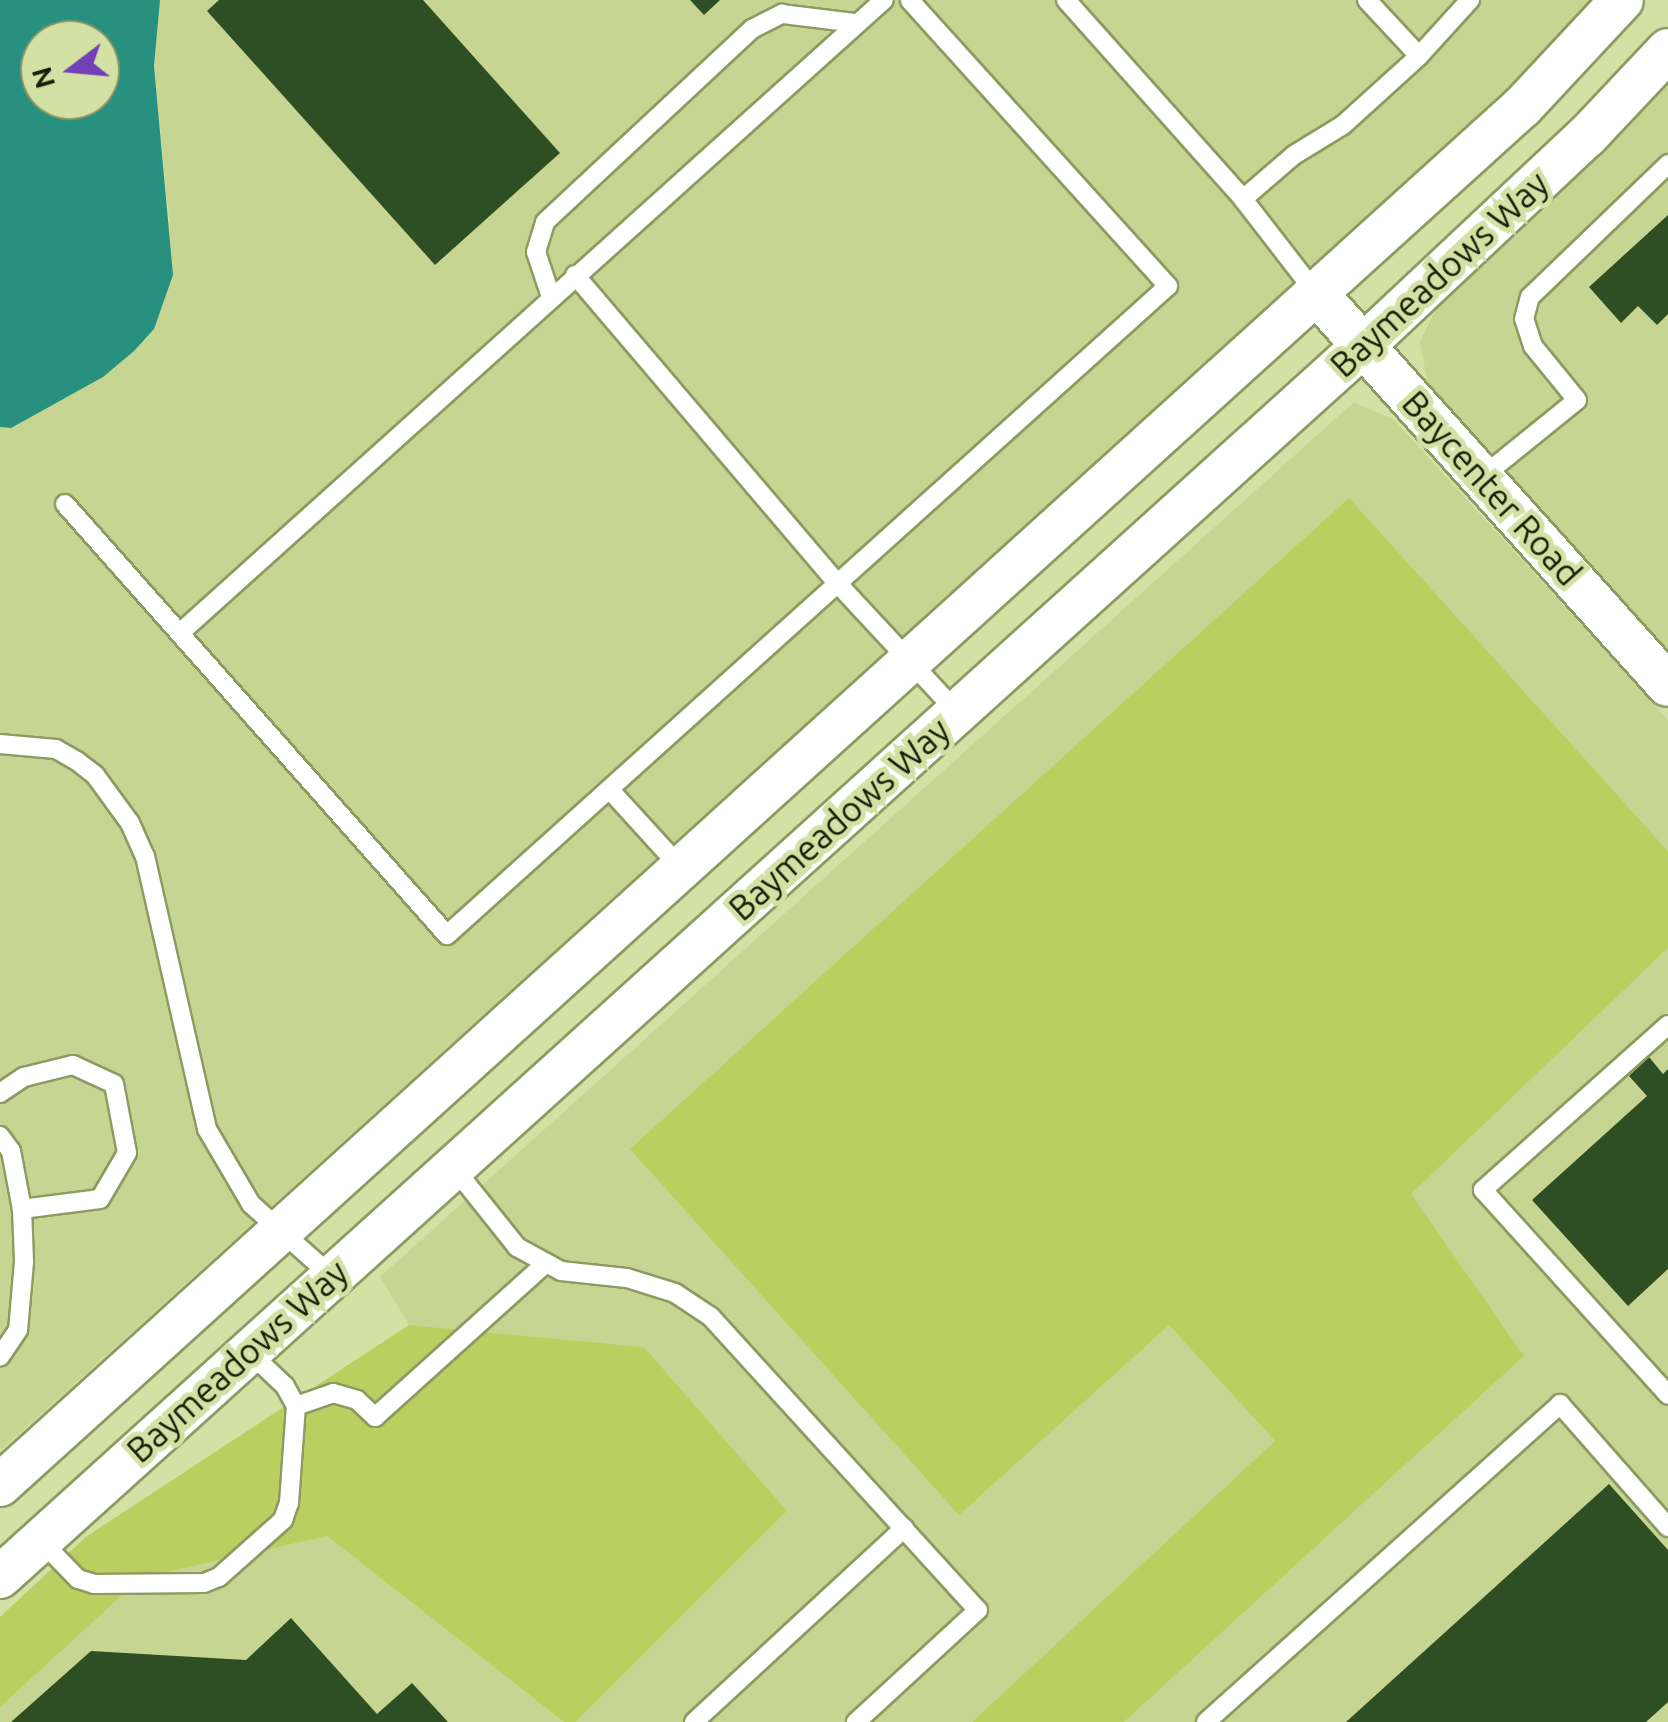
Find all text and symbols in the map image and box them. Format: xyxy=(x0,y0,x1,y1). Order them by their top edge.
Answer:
north arrow xyxy=(20,20,120,120)
text: N xyxy=(25,64,60,92)
street label: Baymeadows Way xyxy=(1321,162,1557,386)
street label: Baycenter Road xyxy=(1394,382,1590,594)
street label: Baymeadows Way xyxy=(720,709,958,929)
street label: Baymeadows Way xyxy=(118,1251,356,1471)

